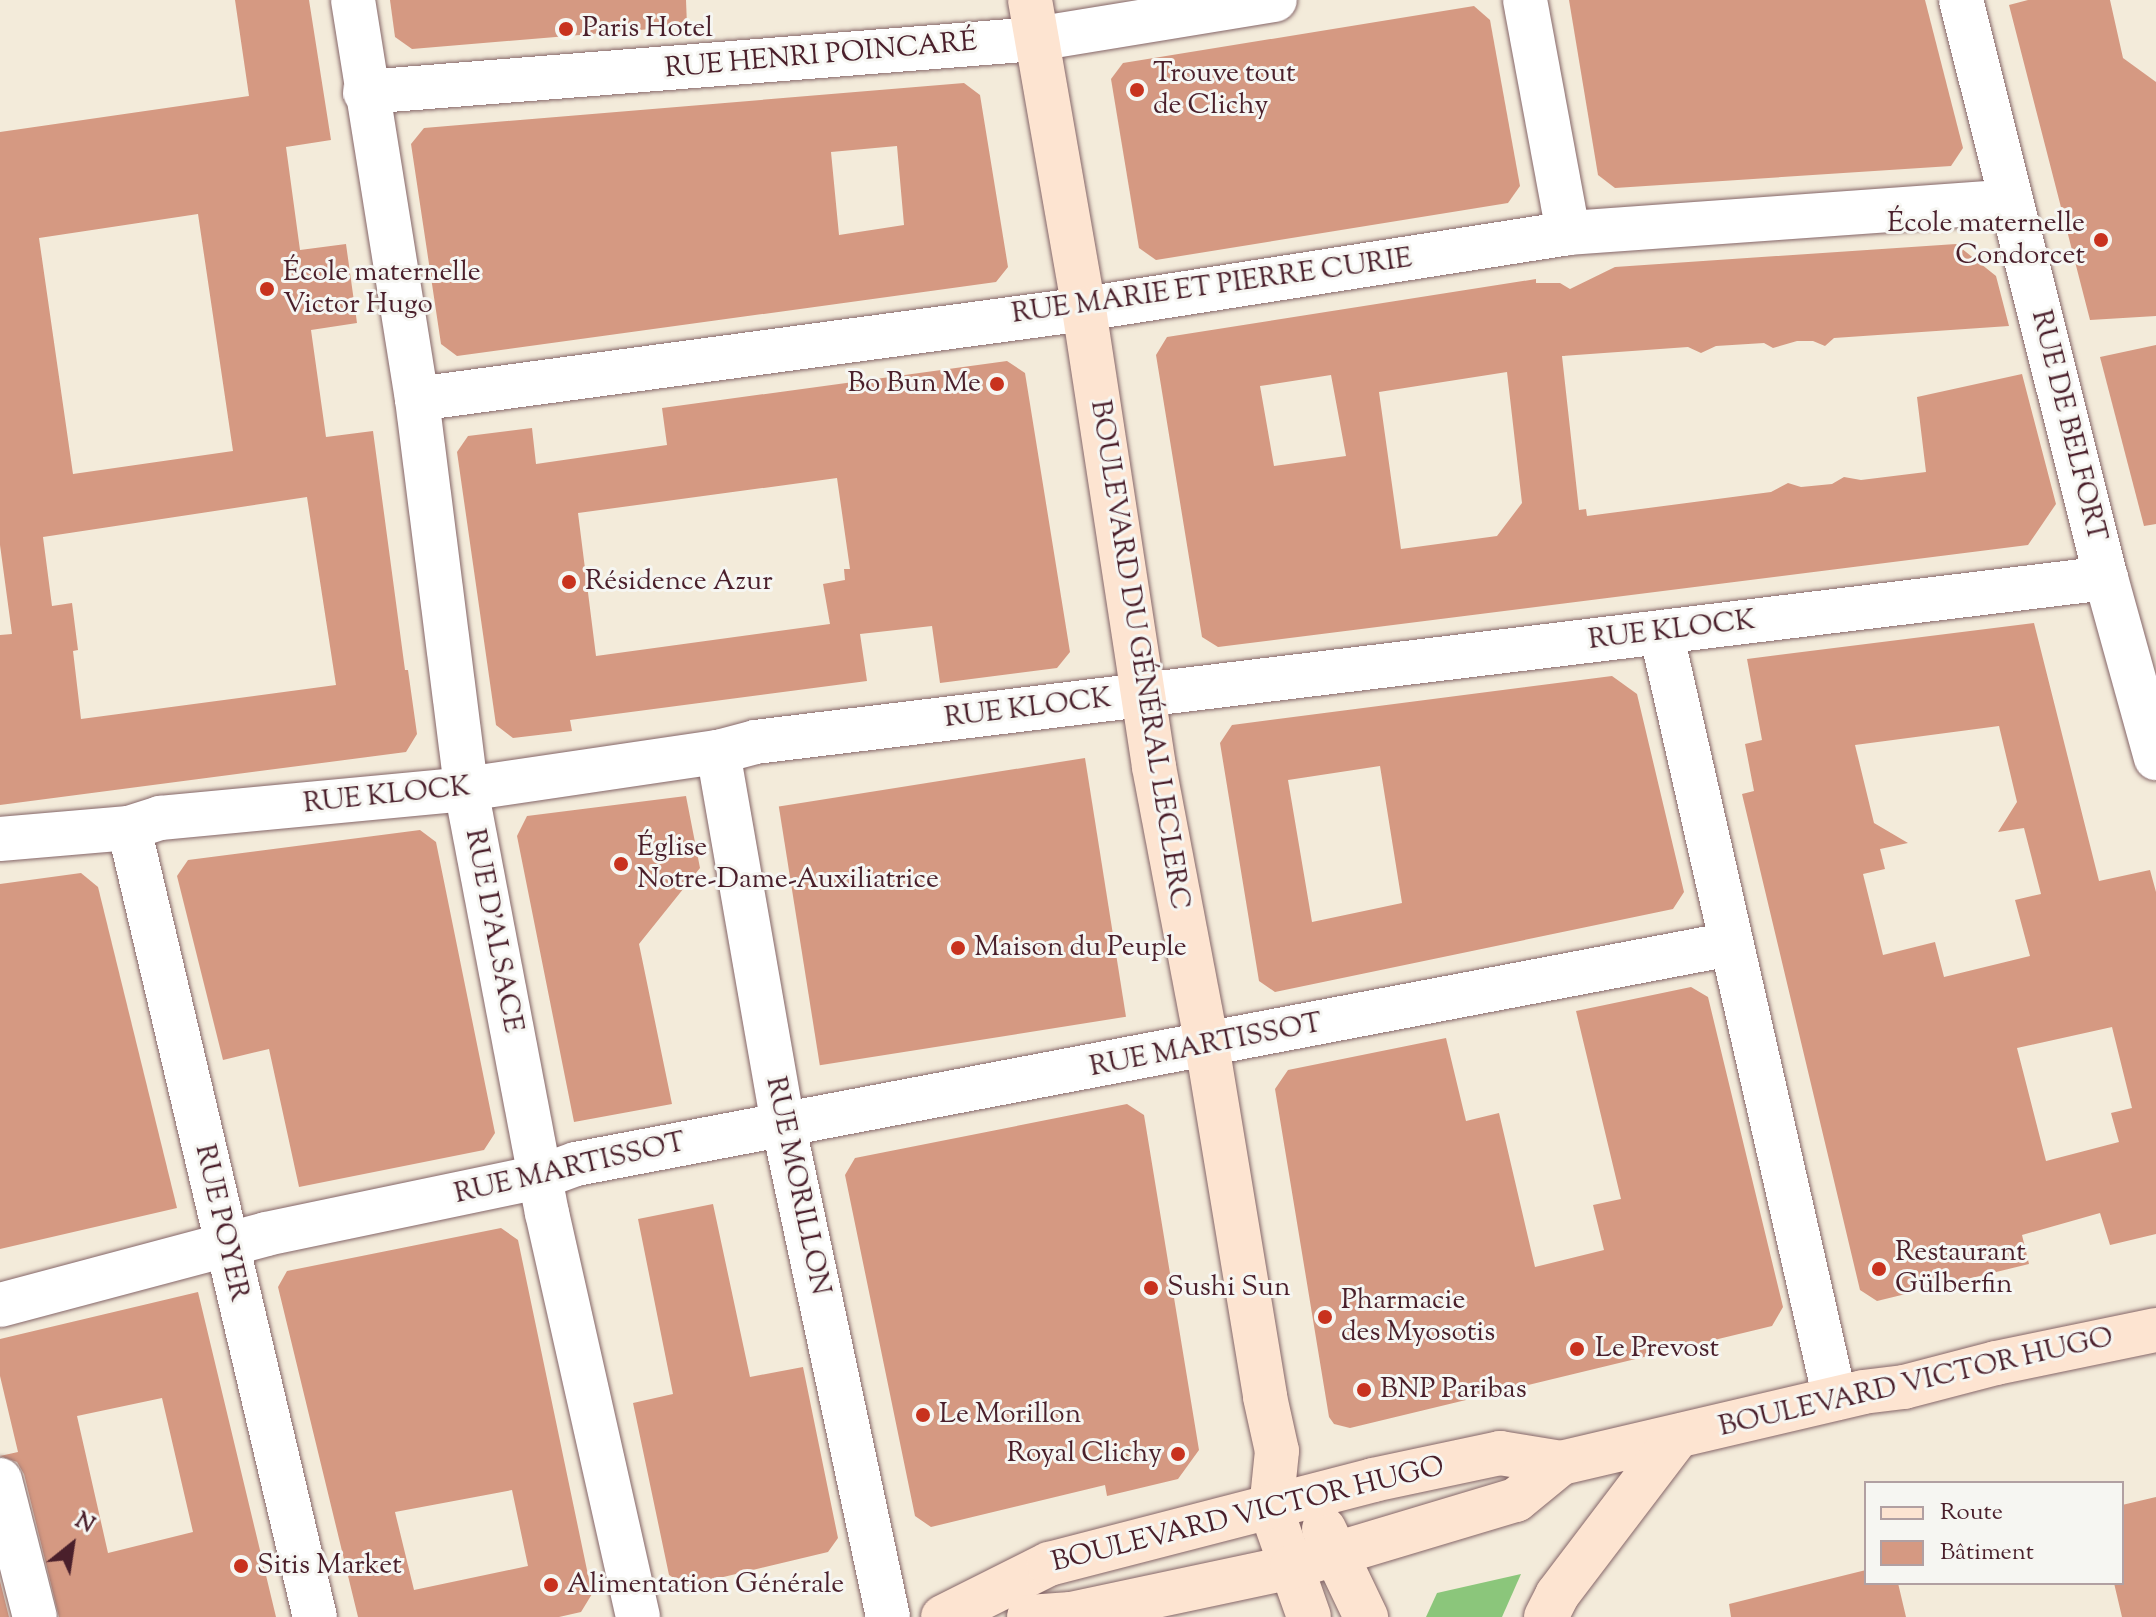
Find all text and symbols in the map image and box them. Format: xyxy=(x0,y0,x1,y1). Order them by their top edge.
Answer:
place label: Paris Hotel xyxy=(582,12,713,46)
marker: Paris Hotel xyxy=(557,20,575,38)
street label: RUE HENRI POINCARÉ xyxy=(664,26,978,86)
place label: Trouve tout de Clichy xyxy=(1153,57,1296,123)
marker: Trouve tout de Clichy xyxy=(1128,81,1146,99)
place label: École maternelle Condorcet xyxy=(1887,207,2085,273)
marker: École maternelle Condorcet xyxy=(2092,231,2110,249)
street label: RUE MARIE ET PIERRE CURIE xyxy=(1010,242,1414,332)
place label: École maternelle Victor Hugo xyxy=(283,256,481,322)
marker: École maternelle Victor Hugo xyxy=(258,280,276,298)
street label: RUE DE BELFORT xyxy=(2023,307,2113,545)
place label: Bo Bun Me xyxy=(847,367,981,401)
marker: Bo Bun Me xyxy=(988,375,1006,393)
street label: BOULEVARD DU GÉNÉRAL LECLERC xyxy=(1082,398,1196,912)
place label: Résidence Azur xyxy=(585,565,773,599)
marker: Résidence Azur xyxy=(560,573,578,591)
street label: RUE KLOCK xyxy=(1587,604,1757,658)
street label: RUE KLOCK xyxy=(943,682,1113,736)
street label: RUE KLOCK xyxy=(302,771,472,821)
street label: RUE D'ALSACE xyxy=(457,826,529,1036)
place label: Église Notre-Dame-Auxiliatrice xyxy=(637,831,939,897)
marker: Église Notre-Dame-Auxiliatrice xyxy=(612,855,630,873)
place label: Maison du Peuple xyxy=(974,931,1187,965)
marker: Maison du Peuple xyxy=(949,939,967,957)
street label: RUE MARTISSOT xyxy=(1087,1007,1325,1085)
street label: RUE MORILLON xyxy=(757,1074,837,1298)
street label: RUE MARTISSOT xyxy=(451,1126,689,1212)
street label: RUE POYER xyxy=(187,1141,255,1305)
place label: Restaurant Gülberfin xyxy=(1895,1236,2026,1302)
marker: Restaurant Gülberfin xyxy=(1870,1260,1888,1278)
place label: Sushi Sun xyxy=(1167,1271,1291,1305)
marker: Sushi Sun xyxy=(1142,1279,1160,1297)
place label: Pharmacie des Myosotis xyxy=(1341,1284,1495,1350)
marker: Pharmacie des Myosotis xyxy=(1316,1308,1334,1326)
street label: BOULEVARD VICTOR HUGO xyxy=(1716,1321,2116,1445)
place label: Le Prevost xyxy=(1595,1332,1719,1366)
marker: Le Prevost xyxy=(1566,1338,1588,1360)
place label: BNP Paribas xyxy=(1380,1373,1527,1407)
marker: BNP Paribas xyxy=(1355,1381,1373,1399)
place label: Le Morillon xyxy=(939,1398,1081,1432)
marker: Le Morillon xyxy=(914,1406,932,1424)
place label: Royal Clichy xyxy=(1007,1437,1162,1471)
marker: Royal Clichy xyxy=(1169,1445,1187,1463)
street label: BOULEVARD VICTOR HUGO xyxy=(1048,1450,1448,1580)
legend xyxy=(1864,1481,2124,1585)
text: Route xyxy=(1940,1496,2003,1530)
north arrow xyxy=(32,1505,112,1585)
text: N xyxy=(68,1506,100,1542)
text: Bâtiment xyxy=(1940,1536,2034,1570)
place label: Sitis Market xyxy=(257,1549,402,1583)
marker: Sitis Market xyxy=(232,1557,250,1575)
place label: Alimentation Générale xyxy=(567,1568,844,1602)
marker: Alimentation Générale xyxy=(542,1576,560,1594)

